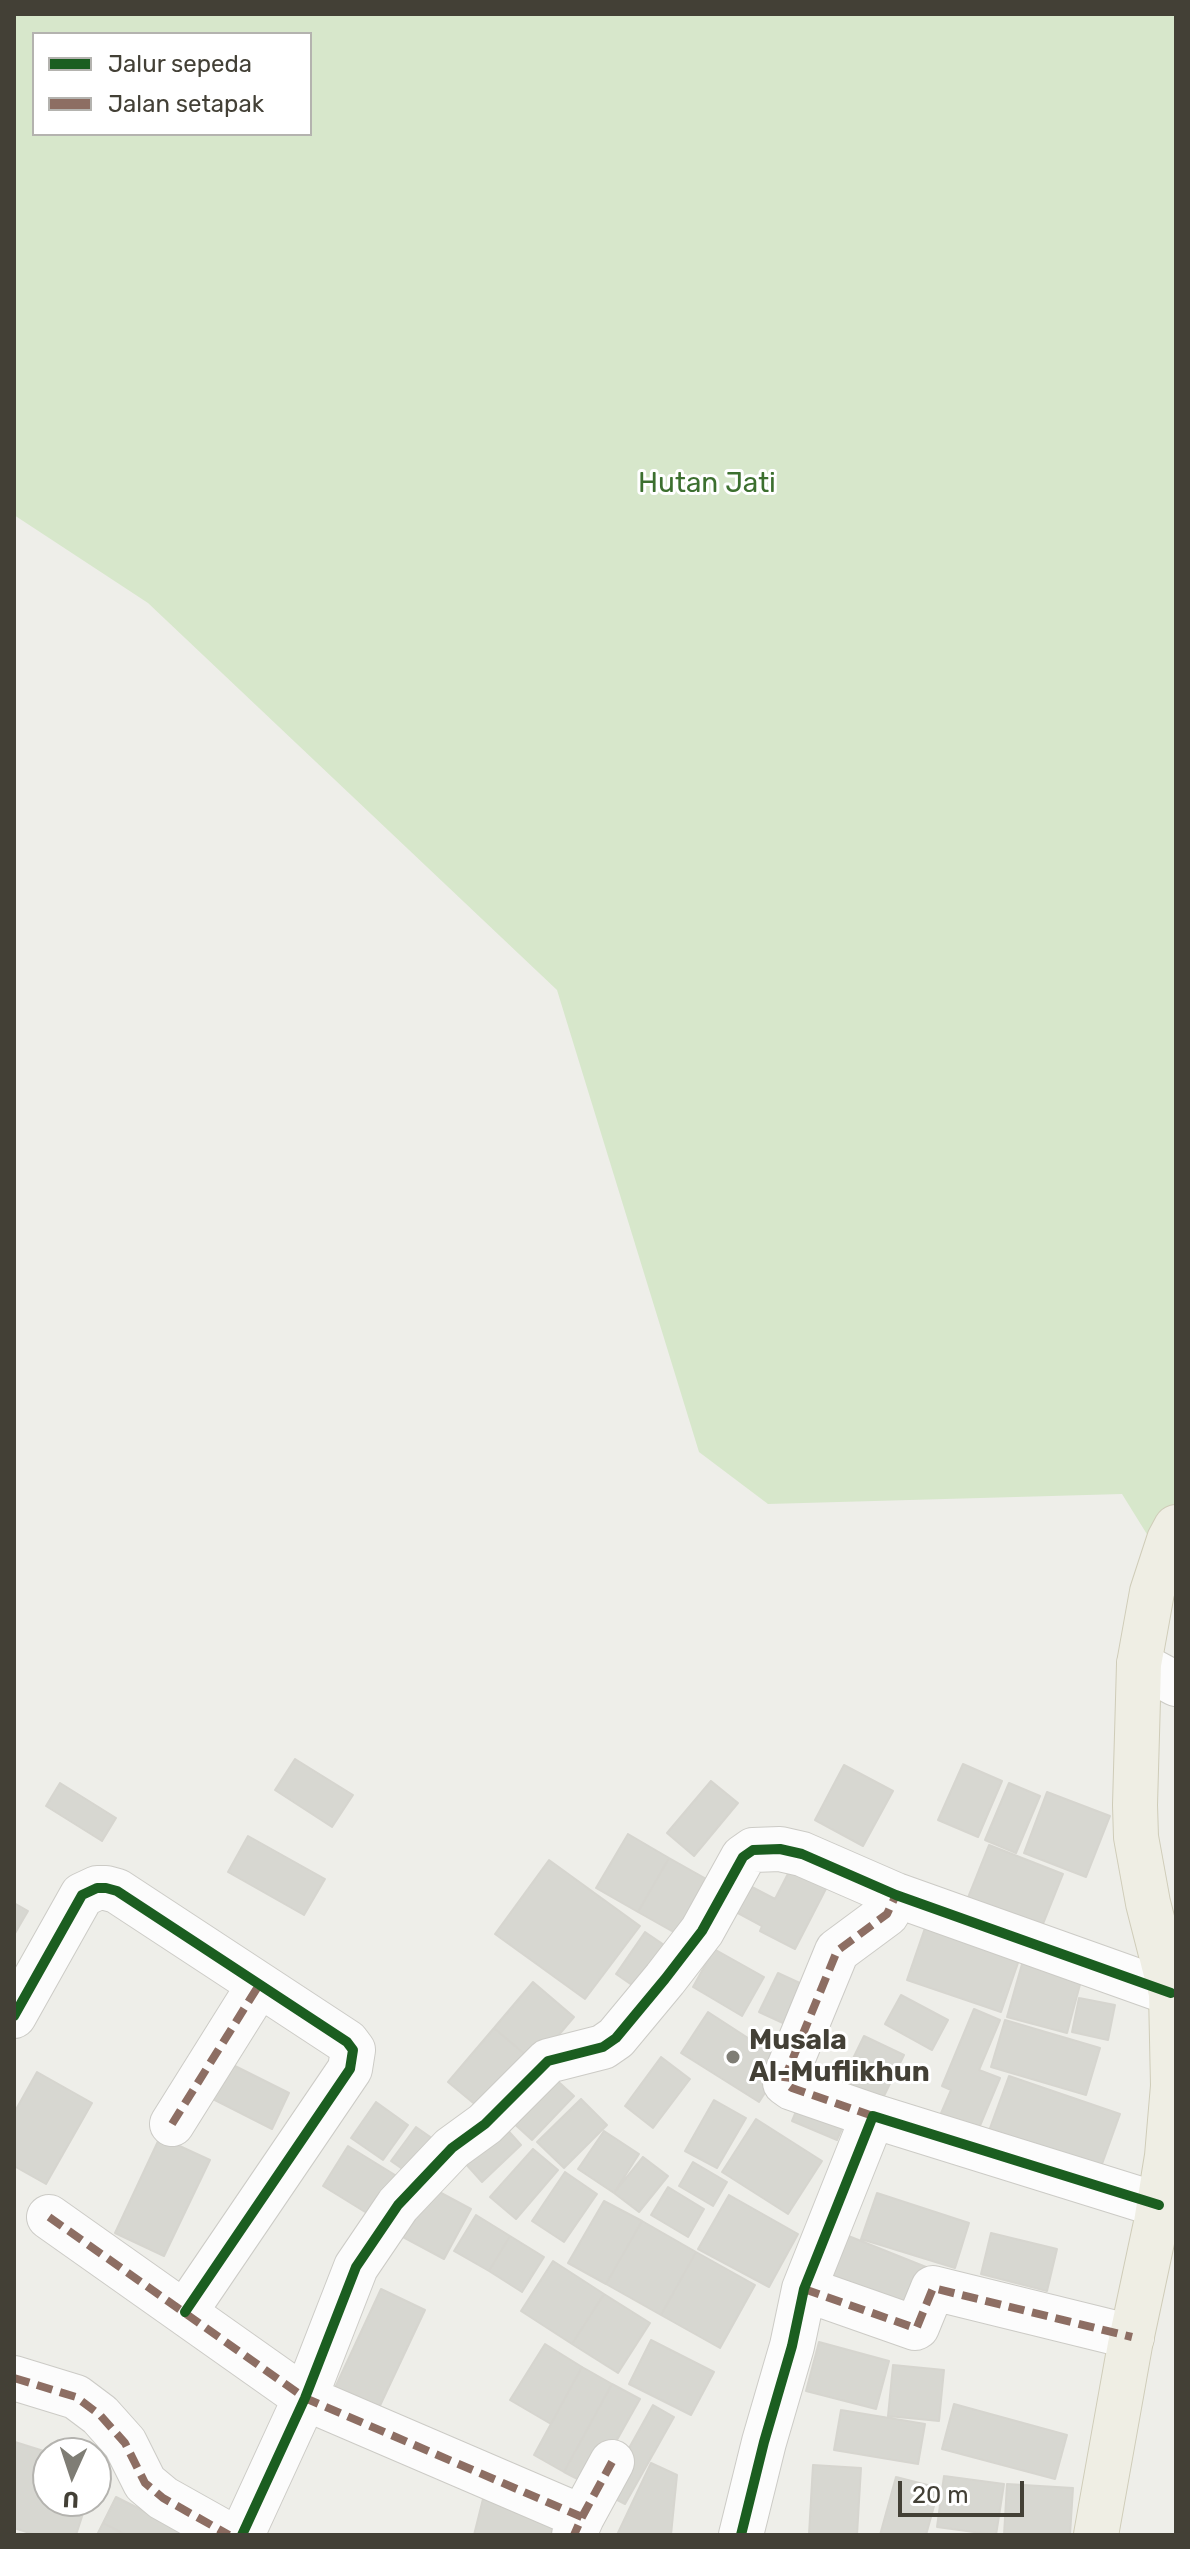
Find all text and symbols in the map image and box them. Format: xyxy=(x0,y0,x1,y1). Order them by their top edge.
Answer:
legend xyxy=(32,32,312,136)
text: Jalur sepeda xyxy=(108,50,252,78)
text: Jalan setapak xyxy=(108,90,264,118)
park label: Hutan Jati xyxy=(638,467,776,501)
place label: Musala Al-Muflikhun xyxy=(749,2024,930,2090)
marker: Musala Al-Muflikhun xyxy=(724,2048,742,2066)
north arrow xyxy=(32,2437,112,2517)
scale bar xyxy=(902,2465,1028,2515)
text: 20 m xyxy=(912,2481,969,2509)
text: U xyxy=(62,2486,80,2513)

